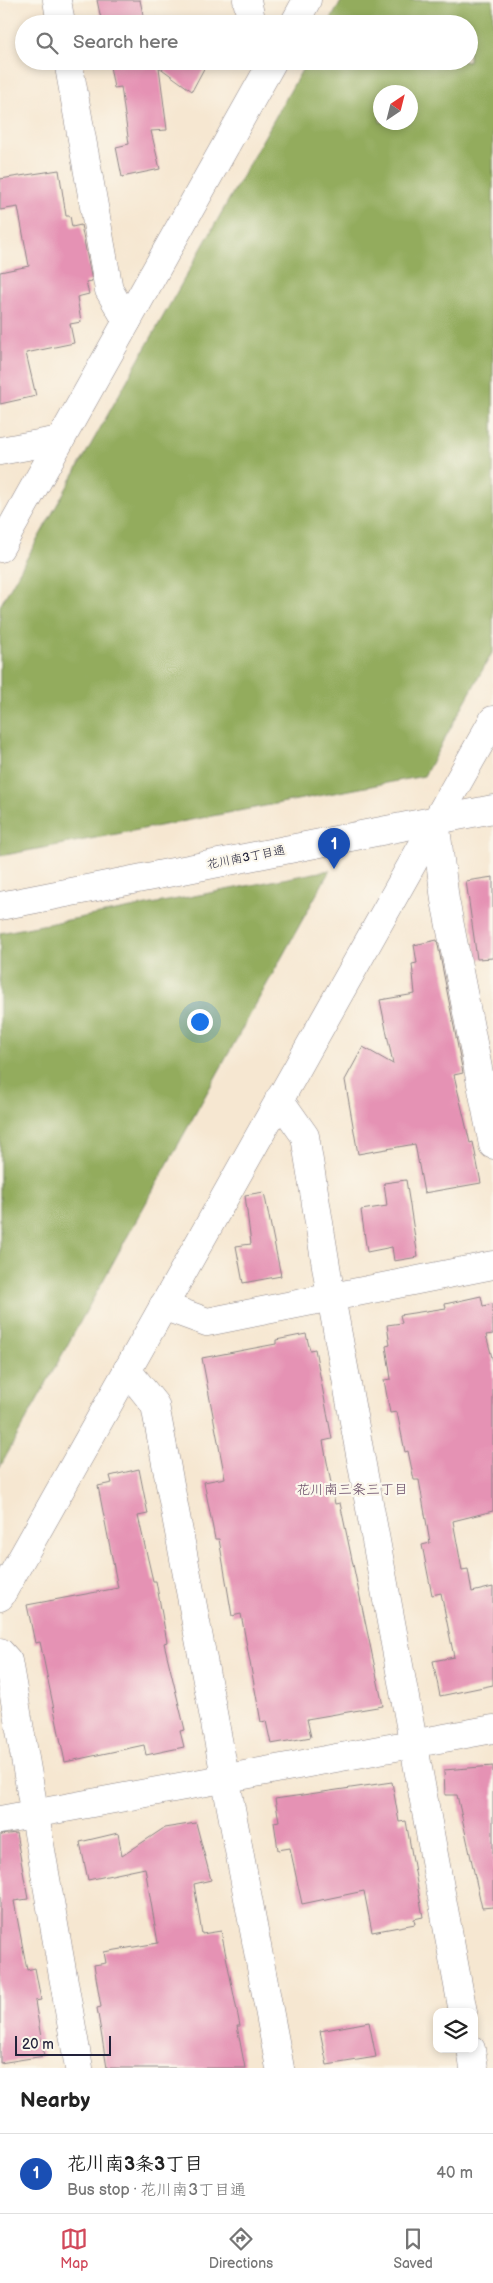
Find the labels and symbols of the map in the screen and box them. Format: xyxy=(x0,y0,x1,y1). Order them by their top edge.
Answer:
north arrow xyxy=(373,85,418,130)
pin: 1 xyxy=(318,828,350,869)
street label: 花川南3丁目通 xyxy=(206,843,286,872)
your location xyxy=(187,1009,213,1035)
district label: 花川南三条三丁目 xyxy=(296,1481,408,1498)
scale bar xyxy=(15,2033,111,2056)

